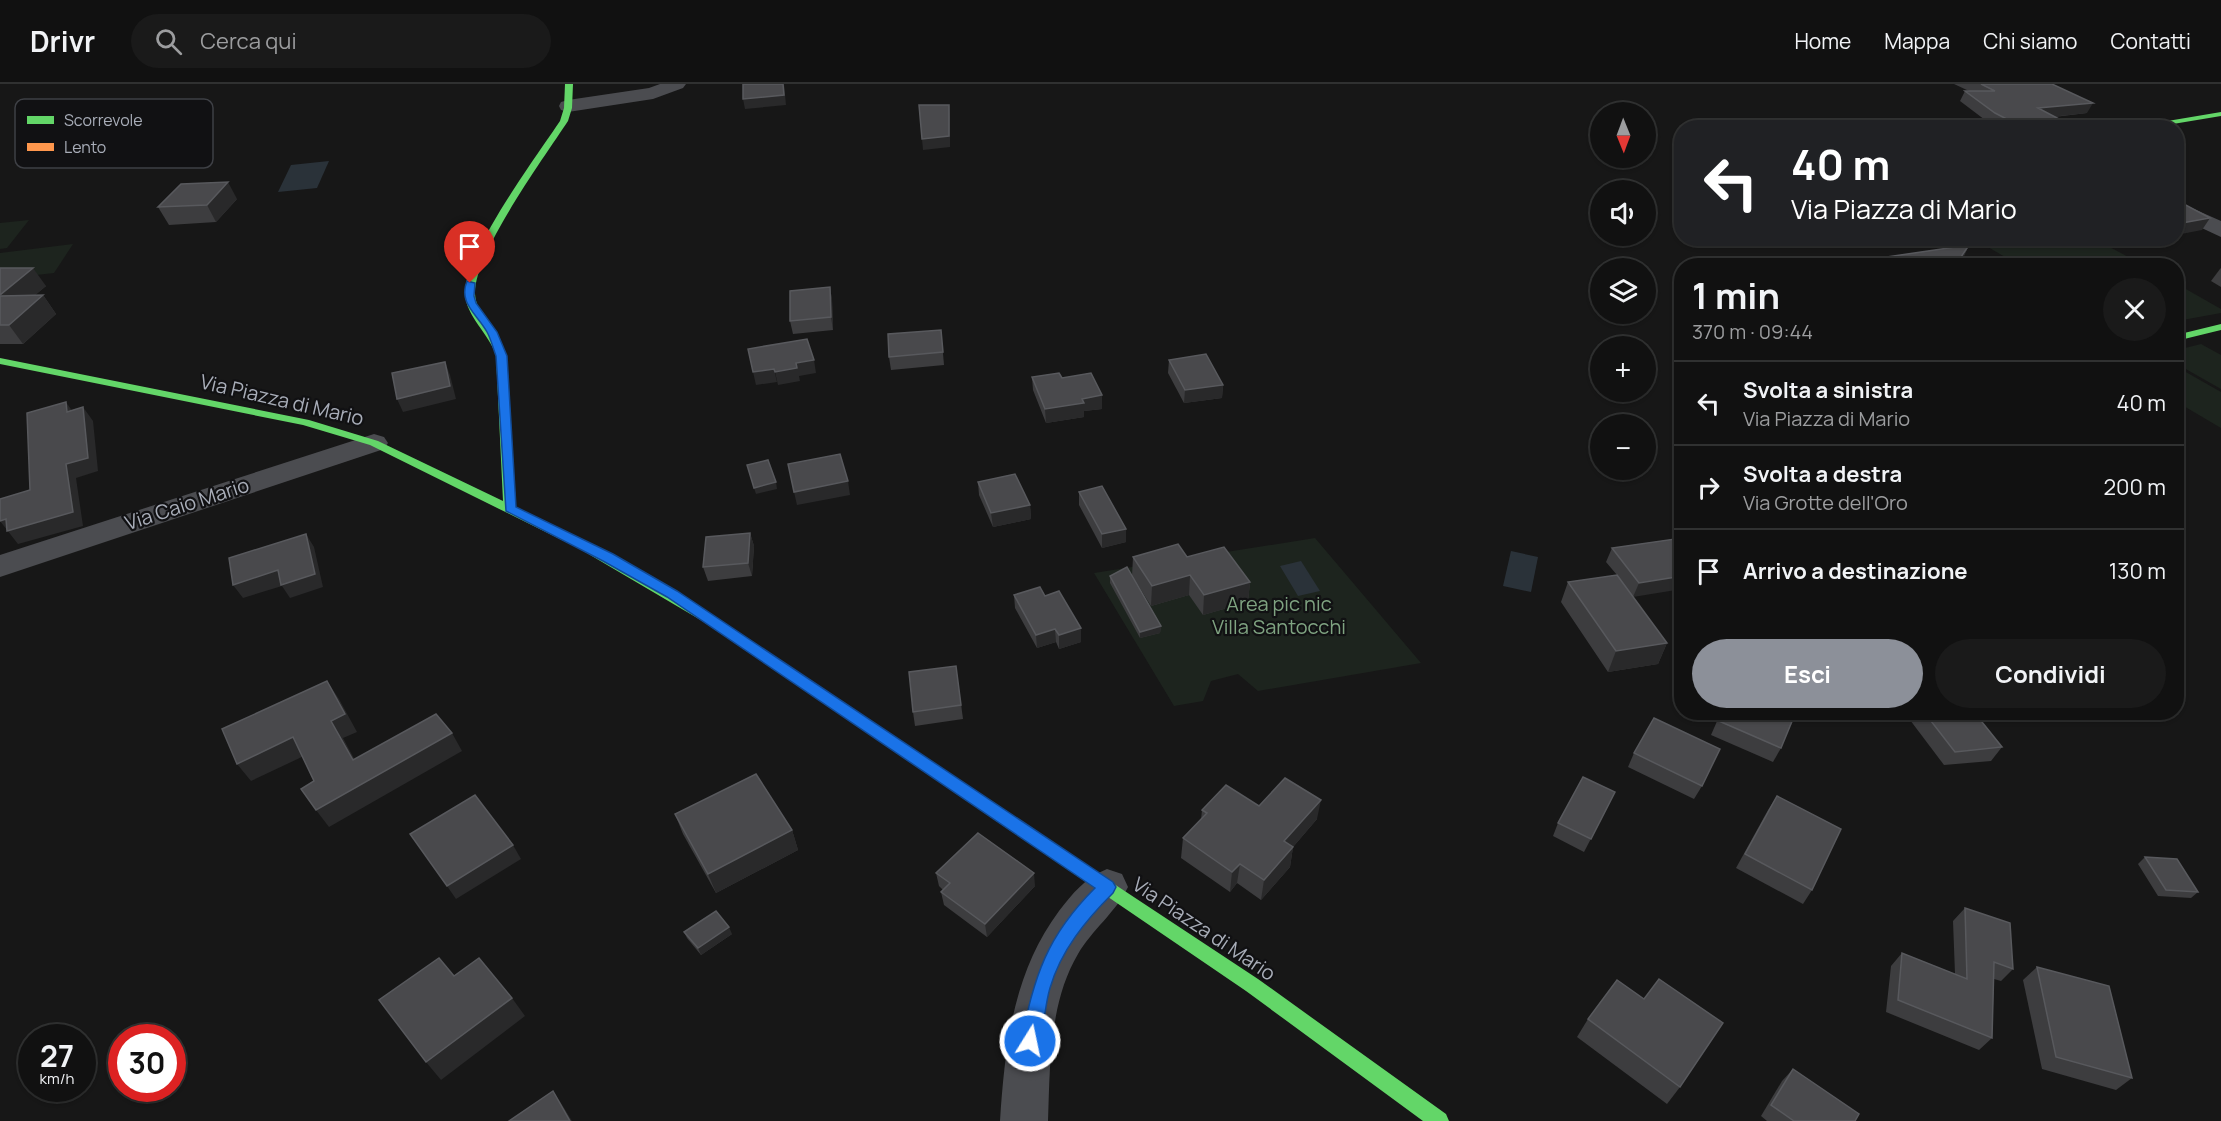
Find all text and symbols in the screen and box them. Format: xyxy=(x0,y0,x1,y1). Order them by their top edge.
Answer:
search box xyxy=(131,14,551,68)
text: Drivr xyxy=(30,22,95,60)
icon: search xyxy=(152,25,185,58)
text: Cerca qui xyxy=(200,26,297,56)
text: Home xyxy=(1794,27,1851,55)
text: Mappa xyxy=(1884,27,1950,55)
text: Chi siamo xyxy=(1983,27,2078,55)
text: Contatti xyxy=(2111,27,2191,55)
legend xyxy=(15,99,213,168)
north arrow xyxy=(1590,102,1656,168)
map controls xyxy=(1590,102,1656,480)
text: Scorrevole xyxy=(64,109,143,131)
text: 40 m xyxy=(1791,135,1890,193)
text: Lento xyxy=(64,136,106,158)
icon: left xyxy=(1692,144,1770,222)
button: sound xyxy=(1590,180,1656,246)
text: Via Piazza di Mario xyxy=(1791,190,2017,227)
pin xyxy=(444,221,495,283)
icon: arrive xyxy=(453,230,486,263)
button: layers xyxy=(1590,258,1656,324)
text: 1 min xyxy=(1692,271,1780,320)
button: close xyxy=(2103,278,2166,341)
text: 370 m · 09:44 xyxy=(1692,318,1813,345)
button: + xyxy=(1590,336,1656,402)
street label: Via Piazza di Mario xyxy=(198,368,367,432)
text: Svolta a sinistra xyxy=(1743,375,1913,405)
icon: left xyxy=(1692,387,1725,420)
text: 40 m xyxy=(2117,388,2166,418)
text: Via Piazza di Mario xyxy=(1743,405,1910,432)
button: − xyxy=(1590,414,1656,480)
text: Svolta a destra xyxy=(1743,459,1902,489)
street label: Via Caio Mario xyxy=(121,471,253,536)
icon: right xyxy=(1692,471,1725,504)
text: 200 m xyxy=(2104,472,2166,502)
text: Via Grotte dell'Oro xyxy=(1743,489,1908,516)
icon: arrive xyxy=(1692,555,1725,588)
text: Arrivo a destinazione xyxy=(1743,556,1967,586)
text: 130 m xyxy=(2109,556,2166,586)
park label: Area pic nic Villa Santocchi xyxy=(1212,590,1346,640)
button: Esci xyxy=(1692,639,1923,708)
button: Condividi xyxy=(1935,639,2166,708)
street label: Via Piazza di Mario xyxy=(1127,871,1281,987)
position arrow xyxy=(998,1009,1062,1073)
speed limit sign: 30 xyxy=(108,1024,186,1102)
text: 27 xyxy=(40,1035,74,1076)
text: km/h xyxy=(40,1068,74,1089)

